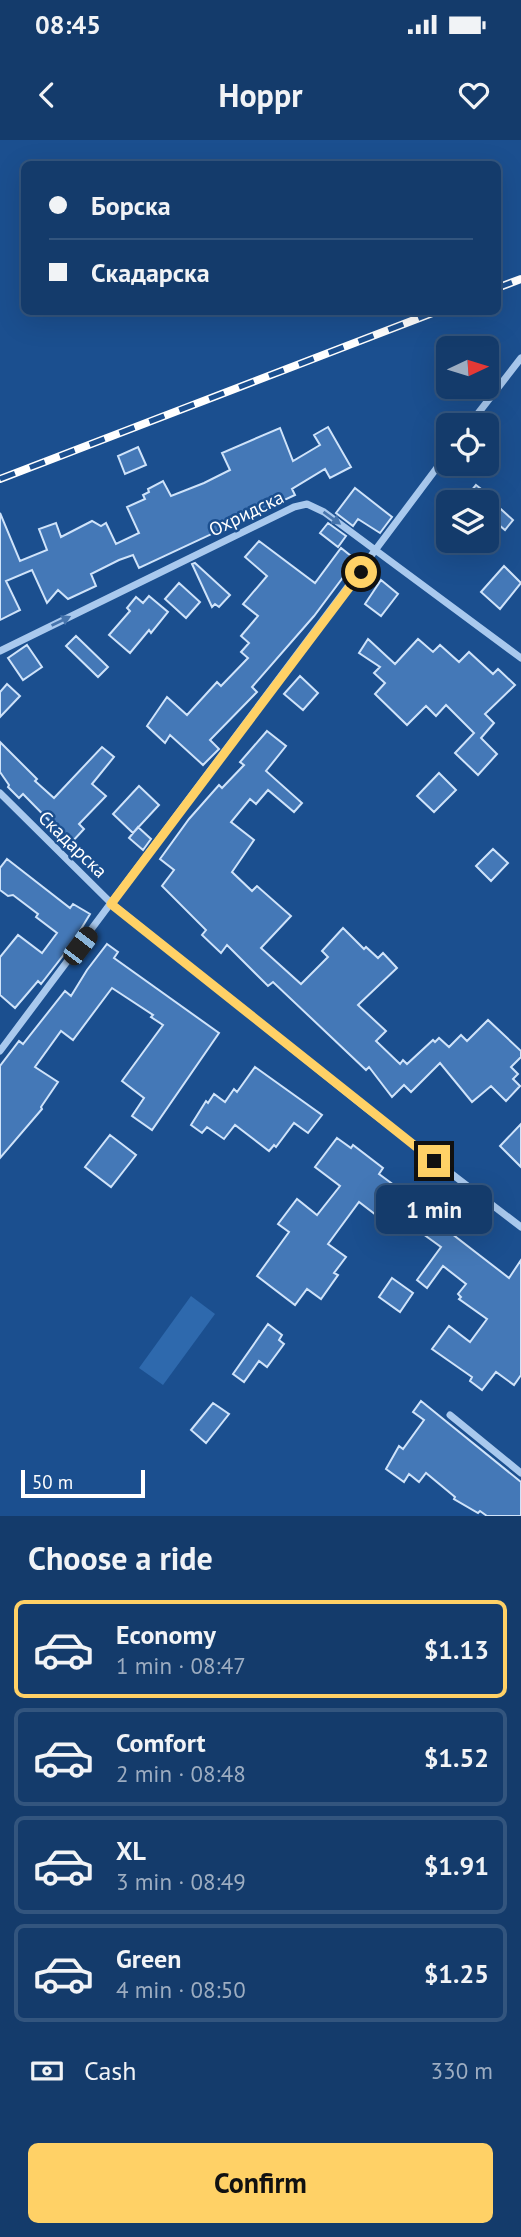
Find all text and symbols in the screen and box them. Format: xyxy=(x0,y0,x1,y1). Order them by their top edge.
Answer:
text: 08:45 xyxy=(35,8,101,41)
text: Hoppr xyxy=(219,74,302,116)
icon: back xyxy=(28,76,66,114)
icon: heart xyxy=(455,76,493,114)
text: Борска xyxy=(91,189,171,222)
text: Скадарска xyxy=(91,256,210,289)
north arrow xyxy=(436,336,499,399)
map controls xyxy=(436,336,499,553)
button: locate xyxy=(436,413,499,476)
street label: Охридска xyxy=(205,485,287,541)
button: layers xyxy=(436,490,499,553)
one-way arrow xyxy=(322,511,341,525)
route start xyxy=(345,556,377,588)
one-way arrow xyxy=(51,615,71,627)
street label: Скадарска xyxy=(34,805,112,883)
car xyxy=(59,923,102,969)
route end xyxy=(418,1145,450,1177)
callout: 1 min xyxy=(376,1186,492,1234)
text: 1 min xyxy=(406,1195,462,1224)
scale bar xyxy=(21,1467,145,1499)
text: 50 m xyxy=(32,1470,73,1494)
text: Choose a ride xyxy=(28,1537,213,1579)
icon: car xyxy=(32,1618,95,1681)
text: Economy xyxy=(116,1618,216,1651)
text: $1.13 xyxy=(424,1633,489,1666)
text: 1 min · 08:47 xyxy=(116,1651,246,1680)
icon: car xyxy=(32,1726,95,1789)
text: Comfort xyxy=(116,1726,206,1759)
text: $1.52 xyxy=(424,1741,489,1774)
text: 2 min · 08:48 xyxy=(116,1759,246,1788)
icon: car xyxy=(32,1834,95,1897)
text: XL xyxy=(116,1834,146,1867)
text: $1.91 xyxy=(424,1849,489,1882)
text: 3 min · 08:49 xyxy=(116,1867,246,1896)
icon: car xyxy=(32,1942,95,2005)
text: Green xyxy=(116,1942,181,1975)
text: $1.25 xyxy=(424,1957,489,1990)
text: 4 min · 08:50 xyxy=(116,1975,246,2004)
icon: cash xyxy=(28,2052,66,2090)
text: Cash xyxy=(84,2054,136,2087)
text: 330 m xyxy=(431,2056,493,2085)
button: Confirm xyxy=(28,2143,493,2223)

